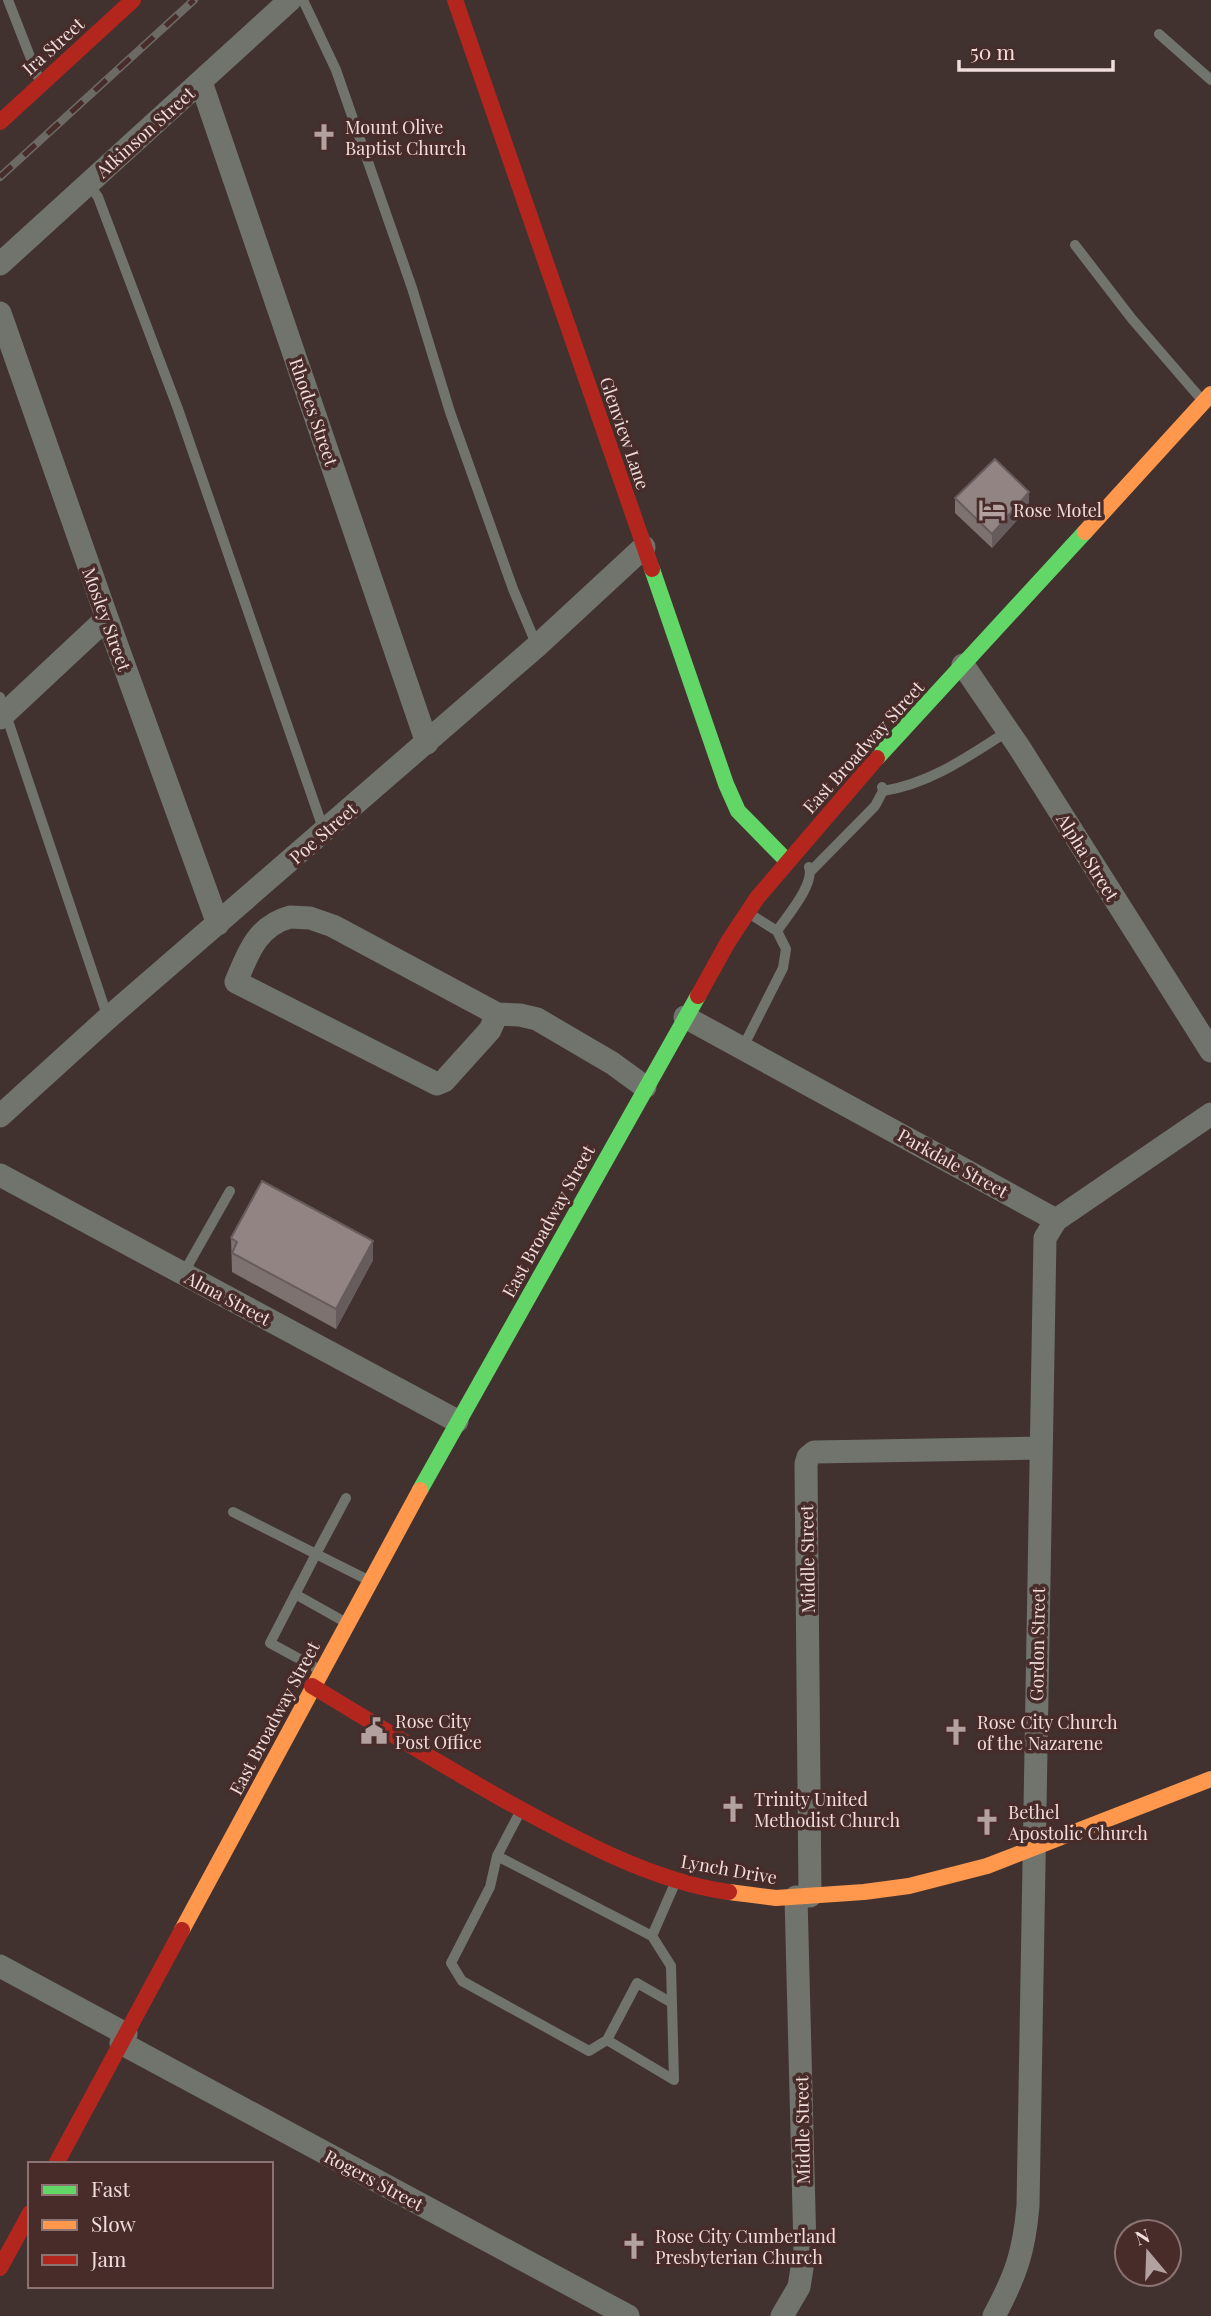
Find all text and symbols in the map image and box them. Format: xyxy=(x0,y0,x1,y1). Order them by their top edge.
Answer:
street label: Ira Street xyxy=(17,11,90,80)
scale bar xyxy=(959,28,1113,72)
text: 50 m xyxy=(970,37,1016,65)
street label: Atkinson Street xyxy=(90,81,200,183)
place label: Mount Olive Baptist Church xyxy=(345,115,467,160)
church icon: Mount Olive Baptist Church xyxy=(309,122,339,152)
street label: Rhodes Street xyxy=(284,355,344,470)
street label: Glenview Lane xyxy=(595,373,655,493)
hotel icon: Rose Motel xyxy=(977,495,1007,525)
place label: Rose Motel xyxy=(1013,498,1102,522)
street label: Mosley Street xyxy=(77,564,137,675)
street label: East Broadway Street xyxy=(797,675,929,818)
street label: Poe Street xyxy=(284,797,362,869)
street label: Alpha Street xyxy=(1051,808,1125,906)
street label: Parkdale Street xyxy=(894,1123,1013,1204)
street label: East Broadway Street xyxy=(496,1140,600,1301)
street label: Alma Street xyxy=(180,1265,276,1331)
street label: Middle Street xyxy=(794,1504,820,1614)
street label: Gordon Street xyxy=(1024,1586,1050,1701)
street label: East Broadway Street xyxy=(223,1636,325,1799)
place label: Rose City Post Office xyxy=(395,1709,482,1754)
place label: Rose City Church of the Nazarene xyxy=(977,1710,1118,1755)
public building icon: Rose City Post Office xyxy=(359,1716,389,1746)
church icon: Rose City Church of the Nazarene xyxy=(941,1717,971,1747)
place label: Trinity United Methodist Church xyxy=(754,1787,900,1832)
church icon: Trinity United Methodist Church xyxy=(718,1794,748,1824)
place label: Bethel Apostolic Church xyxy=(1007,1800,1148,1845)
church icon: Bethel Apostolic Church xyxy=(972,1807,1002,1837)
street label: Lynch Drive xyxy=(679,1849,779,1889)
street label: Middle Street xyxy=(789,2075,815,2185)
street label: Rogers Street xyxy=(320,2144,428,2216)
legend xyxy=(28,2162,273,2288)
text: Fast xyxy=(91,2174,130,2202)
text: Slow xyxy=(91,2209,136,2237)
north arrow xyxy=(1113,2218,1183,2288)
text: N xyxy=(1131,2221,1153,2251)
place label: Rose City Cumberland Presbyterian Church xyxy=(655,2224,837,2269)
church icon: Rose City Cumberland Presbyterian Church xyxy=(619,2231,649,2261)
text: Jam xyxy=(90,2244,127,2272)

